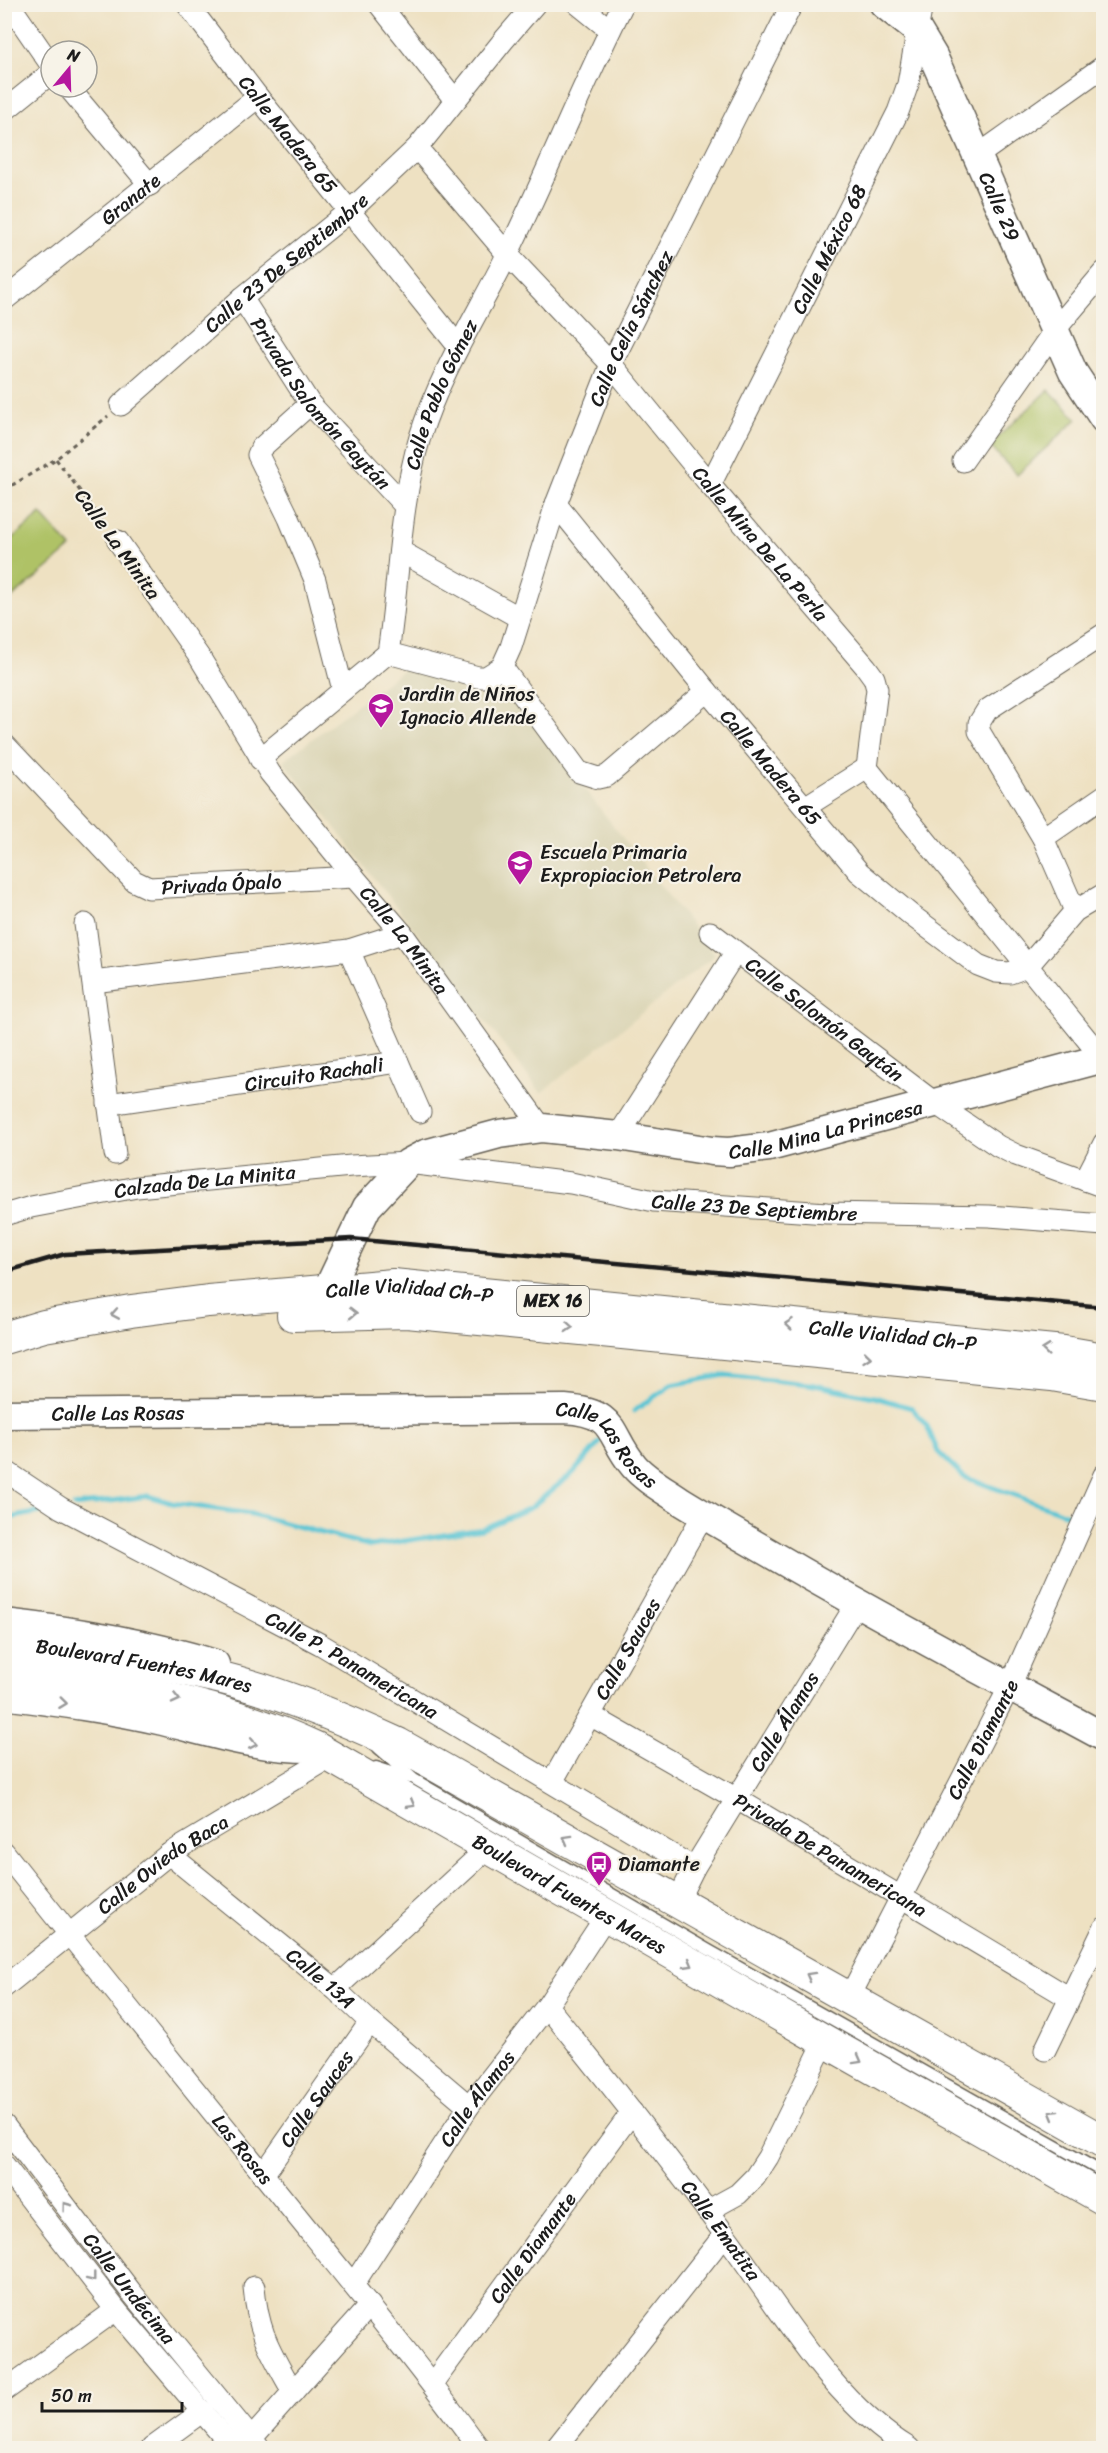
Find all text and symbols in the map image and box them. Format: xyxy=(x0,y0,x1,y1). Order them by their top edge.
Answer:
north arrow xyxy=(39,39,99,99)
text: N xyxy=(63,39,85,71)
street label: Calle Madera 65 xyxy=(229,67,347,202)
street label: Granate xyxy=(93,164,169,235)
street label: Calle 29 xyxy=(968,166,1030,247)
street label: Calle México 68 xyxy=(782,178,877,320)
street label: Calle 23 De Septiembre xyxy=(196,184,378,342)
street label: Calle Celia Sánchez xyxy=(579,244,684,412)
street label: Privada Salomón Gaytán xyxy=(240,310,399,499)
street label: Calle Pablo Gómez xyxy=(395,312,488,473)
street label: Calle Mina De La Perla xyxy=(683,458,838,631)
street label: Calle La Minita xyxy=(65,481,170,607)
place label: Jardin de Niños Ignacio Allende xyxy=(399,677,536,735)
school or university icon: Jardin de Niños Ignacio Allende xyxy=(366,691,396,729)
street label: Calle Madera 65 xyxy=(711,701,831,834)
place label: Escuela Primaria Expropiacion Petrolera xyxy=(540,835,741,893)
school or university icon: Escuela Primaria Expropiacion Petrolera xyxy=(505,848,535,886)
street label: Privada Ópalo xyxy=(160,864,283,905)
street label: Calle La Minita xyxy=(350,878,458,1002)
street label: Calle Salomón Gaytán xyxy=(737,948,911,1092)
street label: Circuito Rachali xyxy=(242,1047,387,1102)
street label: Calle Mina La Princesa xyxy=(727,1090,928,1170)
street label: Calzada De La Minita xyxy=(111,1154,298,1209)
street label: Calle 23 De Septiembre xyxy=(650,1184,858,1232)
street label: Calle Vialidad Ch-P xyxy=(324,1268,495,1313)
road number: MEX 16 xyxy=(517,1286,589,1316)
one-way arrow xyxy=(110,1307,120,1320)
one-way arrow xyxy=(349,1307,358,1320)
street label: Calle Vialidad Ch-P xyxy=(808,1310,979,1361)
one-way arrow xyxy=(784,1319,794,1331)
one-way arrow xyxy=(564,1320,573,1333)
one-way arrow xyxy=(1041,1344,1050,1357)
one-way arrow xyxy=(863,1350,872,1363)
street label: Calle Las Rosas xyxy=(555,1392,665,1499)
street label: Calle Las Rosas xyxy=(52,1395,185,1432)
street label: Calle Sauces xyxy=(585,1591,671,1707)
street label: Calle P. Panamericana xyxy=(259,1601,446,1730)
street label: Boulevard Fuentes Mares xyxy=(33,1629,257,1704)
street label: Calle Álamos xyxy=(740,1664,829,1779)
street label: Calle Diamante xyxy=(937,1674,1029,1806)
one-way arrow xyxy=(171,1692,181,1705)
one-way arrow xyxy=(58,1696,67,1708)
one-way arrow xyxy=(248,1737,258,1750)
street label: Privada De Panamericana xyxy=(726,1783,934,1927)
one-way arrow xyxy=(405,1796,415,1808)
street label: Calle Oviedo Baca xyxy=(89,1805,236,1924)
street label: Boulevard Fuentes Mares xyxy=(465,1824,674,1965)
one-way arrow xyxy=(562,1835,573,1847)
place label: Diamante xyxy=(618,1847,700,1882)
bus stop icon: Diamante xyxy=(584,1849,614,1887)
street label: Calle 13A xyxy=(278,1939,363,2018)
one-way arrow xyxy=(683,1956,693,1968)
one-way arrow xyxy=(806,1972,816,1983)
street label: Calle Sauces xyxy=(270,2042,364,2155)
street label: Calle Álamos xyxy=(430,2042,525,2154)
one-way arrow xyxy=(852,2053,862,2065)
street label: Las Rosas xyxy=(202,2106,283,2193)
one-way arrow xyxy=(1048,2109,1059,2121)
street label: Calle Ematita xyxy=(672,2172,771,2289)
street label: Calle Diamante xyxy=(480,2184,586,2311)
one-way arrow xyxy=(62,2201,73,2212)
street label: Calle Undécima xyxy=(74,2225,185,2353)
one-way arrow xyxy=(84,2271,95,2282)
scale bar xyxy=(42,2375,182,2413)
text: 50 m xyxy=(51,2380,92,2412)

